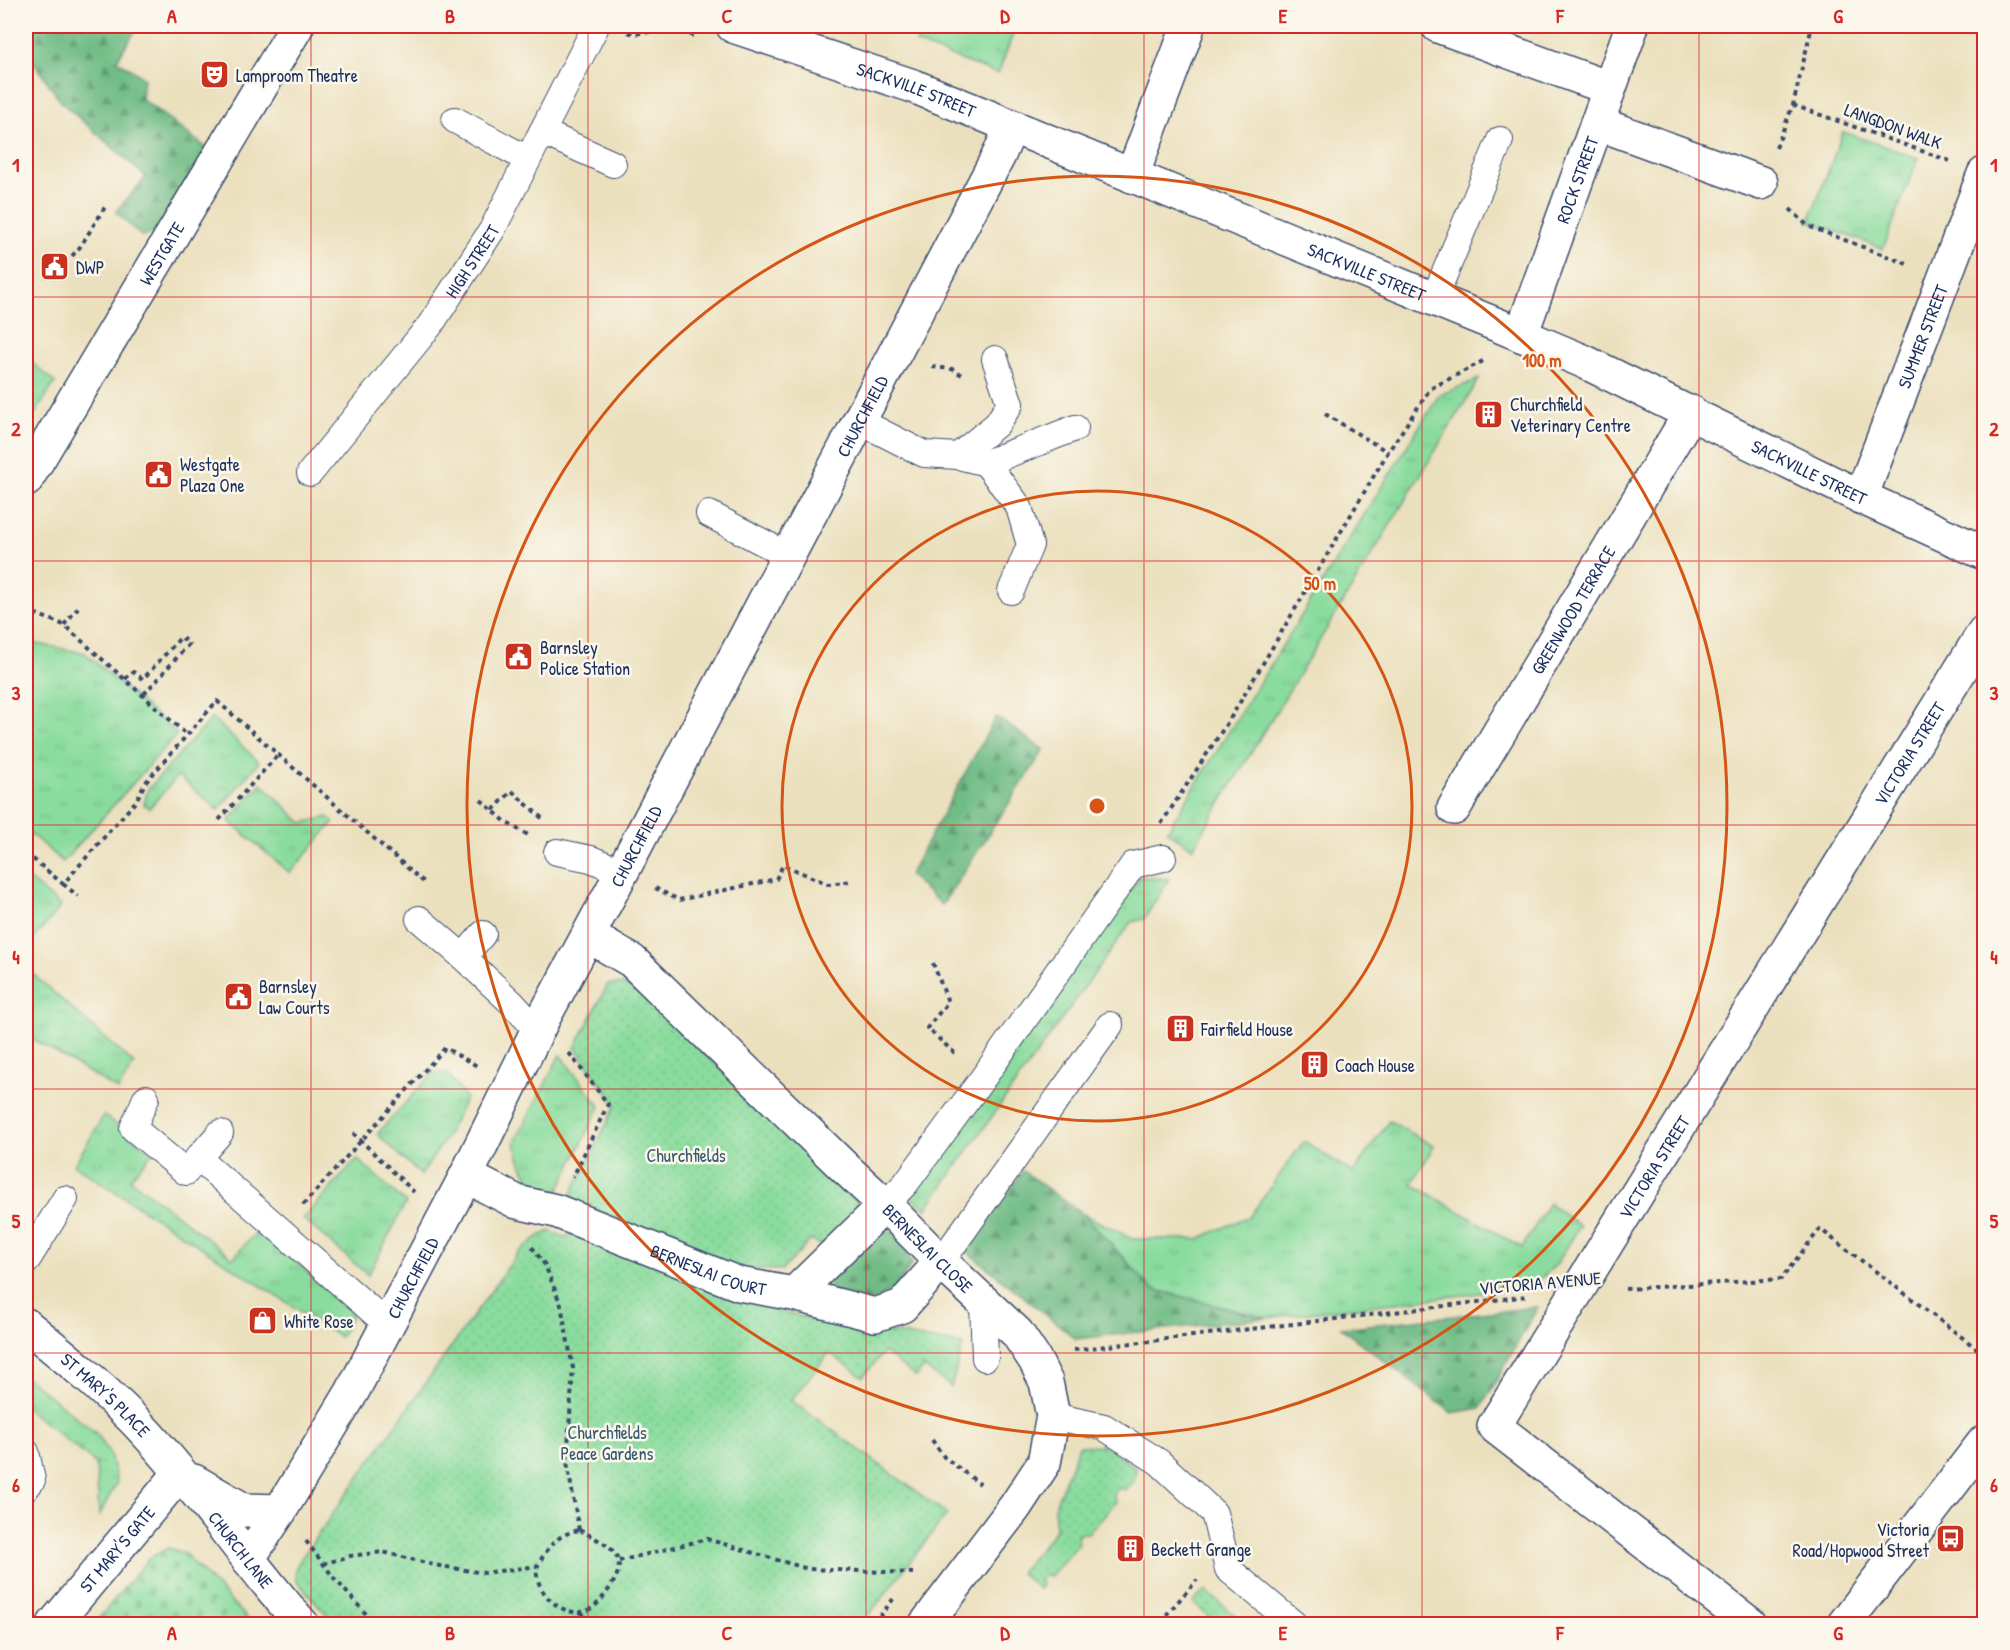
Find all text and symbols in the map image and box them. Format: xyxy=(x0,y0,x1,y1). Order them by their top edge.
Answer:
text: A xyxy=(167,2,177,29)
text: B xyxy=(445,2,455,29)
text: C xyxy=(722,2,733,29)
text: D xyxy=(1000,2,1010,29)
text: E xyxy=(1279,2,1288,29)
text: F xyxy=(1555,2,1565,29)
text: G xyxy=(1833,2,1843,29)
street label: SACKVILLE STREET xyxy=(854,56,980,123)
theatre icon: Lamproom Theatre xyxy=(199,59,231,91)
place label: Lamproom Theatre xyxy=(236,63,358,88)
street label: LANGDON WALK xyxy=(1841,97,1946,155)
street label: ROCK STREET xyxy=(1550,132,1604,227)
text: 1 xyxy=(12,151,20,178)
text: 1 xyxy=(1990,151,1998,178)
street label: WESTGATE xyxy=(133,217,190,290)
street label: HIGH STREET xyxy=(439,220,505,303)
street label: SACKVILLE STREET xyxy=(1304,236,1430,307)
public building icon: DWP xyxy=(39,251,71,283)
place label: DWP xyxy=(76,255,104,280)
street label: SUMMER STREET xyxy=(1891,280,1954,392)
text: 100 m xyxy=(1522,348,1562,373)
street label: CHURCHFIELD xyxy=(830,370,894,461)
place label: Churchfield Veterinary Centre xyxy=(1510,392,1631,438)
building icon: Churchfield Veterinary Centre xyxy=(1473,398,1505,430)
text: 2 xyxy=(11,415,21,442)
text: 2 xyxy=(1989,415,1999,442)
street label: SACKVILLE STREET xyxy=(1748,433,1872,511)
place label: Westgate Plaza One xyxy=(180,452,245,498)
public building icon: Westgate Plaza One xyxy=(143,458,175,490)
street label: GREENWOOD TERRACE xyxy=(1525,541,1621,679)
text: 50 m xyxy=(1304,571,1336,596)
place label: Barnsley Police Station xyxy=(540,635,630,681)
public building icon: Barnsley Police Station xyxy=(503,641,535,673)
text: 3 xyxy=(12,679,21,706)
text: 3 xyxy=(1990,679,1999,706)
street label: VICTORIA STREET xyxy=(1868,696,1951,810)
centre of rings xyxy=(1087,796,1107,816)
street label: CHURCHFIELD xyxy=(604,801,668,891)
text: 4 xyxy=(12,943,20,970)
text: 4 xyxy=(1990,943,1998,970)
place label: Barnsley Law Courts xyxy=(259,974,330,1020)
public building icon: Barnsley Law Courts xyxy=(222,980,254,1012)
building icon: Fairfield House xyxy=(1164,1013,1196,1045)
place label: Fairfield House xyxy=(1200,1017,1293,1042)
building icon: Coach House xyxy=(1298,1049,1330,1081)
place label: Coach House xyxy=(1335,1053,1415,1078)
street label: VICTORIA STREET xyxy=(1612,1110,1696,1223)
park label: Churchfields xyxy=(646,1143,726,1168)
street label: BERNESLAI CLOSE xyxy=(877,1198,979,1298)
text: 5 xyxy=(12,1207,21,1234)
text: 5 xyxy=(1990,1207,1999,1234)
street label: CHURCHFIELD xyxy=(381,1232,444,1323)
street label: BERNESLAI COURT xyxy=(647,1238,769,1301)
street label: VICTORIA AVENUE xyxy=(1478,1265,1602,1301)
shop icon: White Rose xyxy=(247,1305,279,1337)
place label: White Rose xyxy=(284,1309,354,1334)
street label: ST MARY'S PLACE xyxy=(56,1347,156,1442)
park label: Churchfields Peace Gardens xyxy=(560,1420,654,1466)
text: 6 xyxy=(12,1471,20,1498)
text: 6 xyxy=(1990,1471,1998,1498)
street label: ST MARY'S GATE xyxy=(73,1500,160,1597)
street label: CHURCH LANE xyxy=(203,1506,279,1593)
place label: Victoria Road/Hopwood Street xyxy=(1793,1517,1930,1563)
bus stop icon: Victoria Road/Hopwood Street xyxy=(1934,1523,1966,1555)
building icon: Beckett Grange xyxy=(1114,1533,1146,1565)
place label: Beckett Grange xyxy=(1151,1537,1251,1562)
text: A xyxy=(167,1619,177,1646)
text: B xyxy=(445,1619,455,1646)
text: C xyxy=(722,1619,733,1646)
text: D xyxy=(1000,1619,1010,1646)
text: E xyxy=(1279,1619,1288,1646)
text: F xyxy=(1555,1619,1565,1646)
text: G xyxy=(1833,1619,1843,1646)

